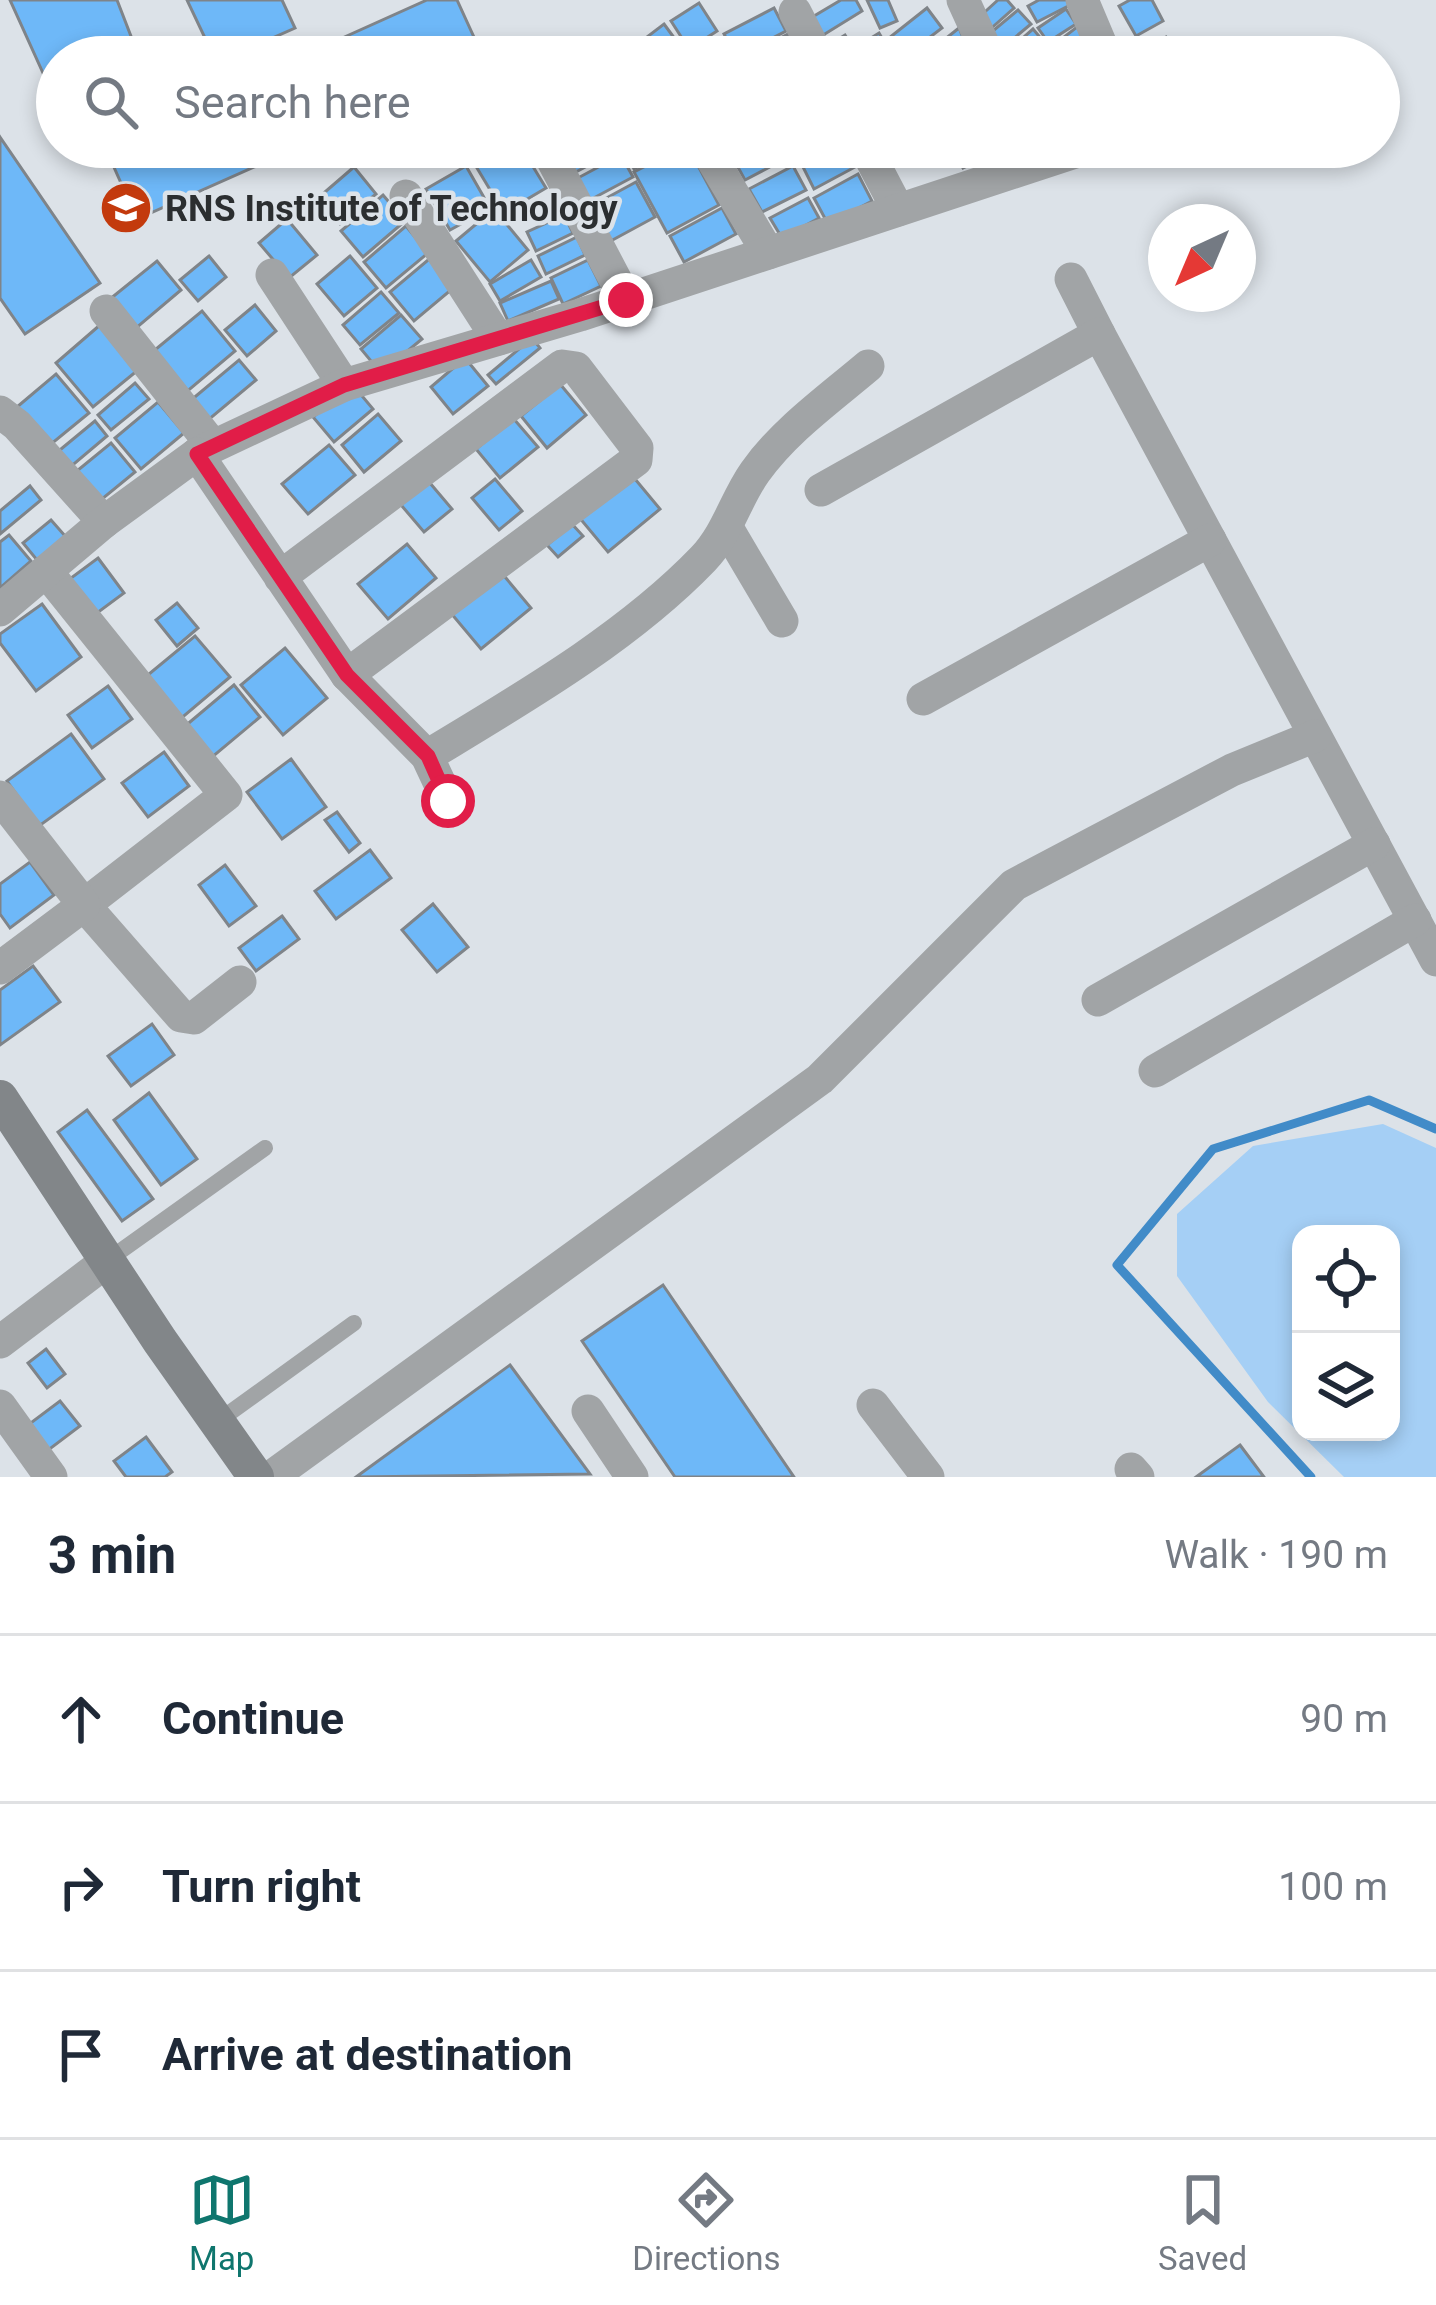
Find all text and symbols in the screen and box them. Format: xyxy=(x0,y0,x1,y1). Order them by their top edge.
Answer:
search box xyxy=(36,36,1400,168)
icon: search xyxy=(78,69,144,135)
text: Search here xyxy=(174,76,411,129)
school or university icon: RNS Institute of Technology xyxy=(98,180,154,236)
place label: RNS Institute of Technology xyxy=(165,188,619,230)
north arrow xyxy=(1148,204,1256,312)
route end xyxy=(599,273,653,327)
route start xyxy=(421,774,475,828)
map controls xyxy=(1292,1225,1400,1441)
button: locate xyxy=(1292,1225,1400,1333)
button: layers xyxy=(1292,1333,1400,1441)
text: 3 min xyxy=(48,1526,176,1585)
text: Walk · 190 m xyxy=(1164,1532,1388,1578)
icon: ahead xyxy=(48,1686,114,1752)
text: Continue xyxy=(162,1692,344,1745)
text: 90 m xyxy=(1300,1696,1388,1742)
icon: right xyxy=(48,1854,114,1920)
text: Turn right xyxy=(162,1860,361,1913)
text: 100 m xyxy=(1278,1864,1388,1910)
icon: arrive xyxy=(48,2022,114,2088)
text: Arrive at destination xyxy=(162,2028,573,2081)
tab: Map xyxy=(189,2167,255,2278)
tab: Directions xyxy=(632,2167,781,2278)
tab: Saved xyxy=(1158,2167,1247,2278)

